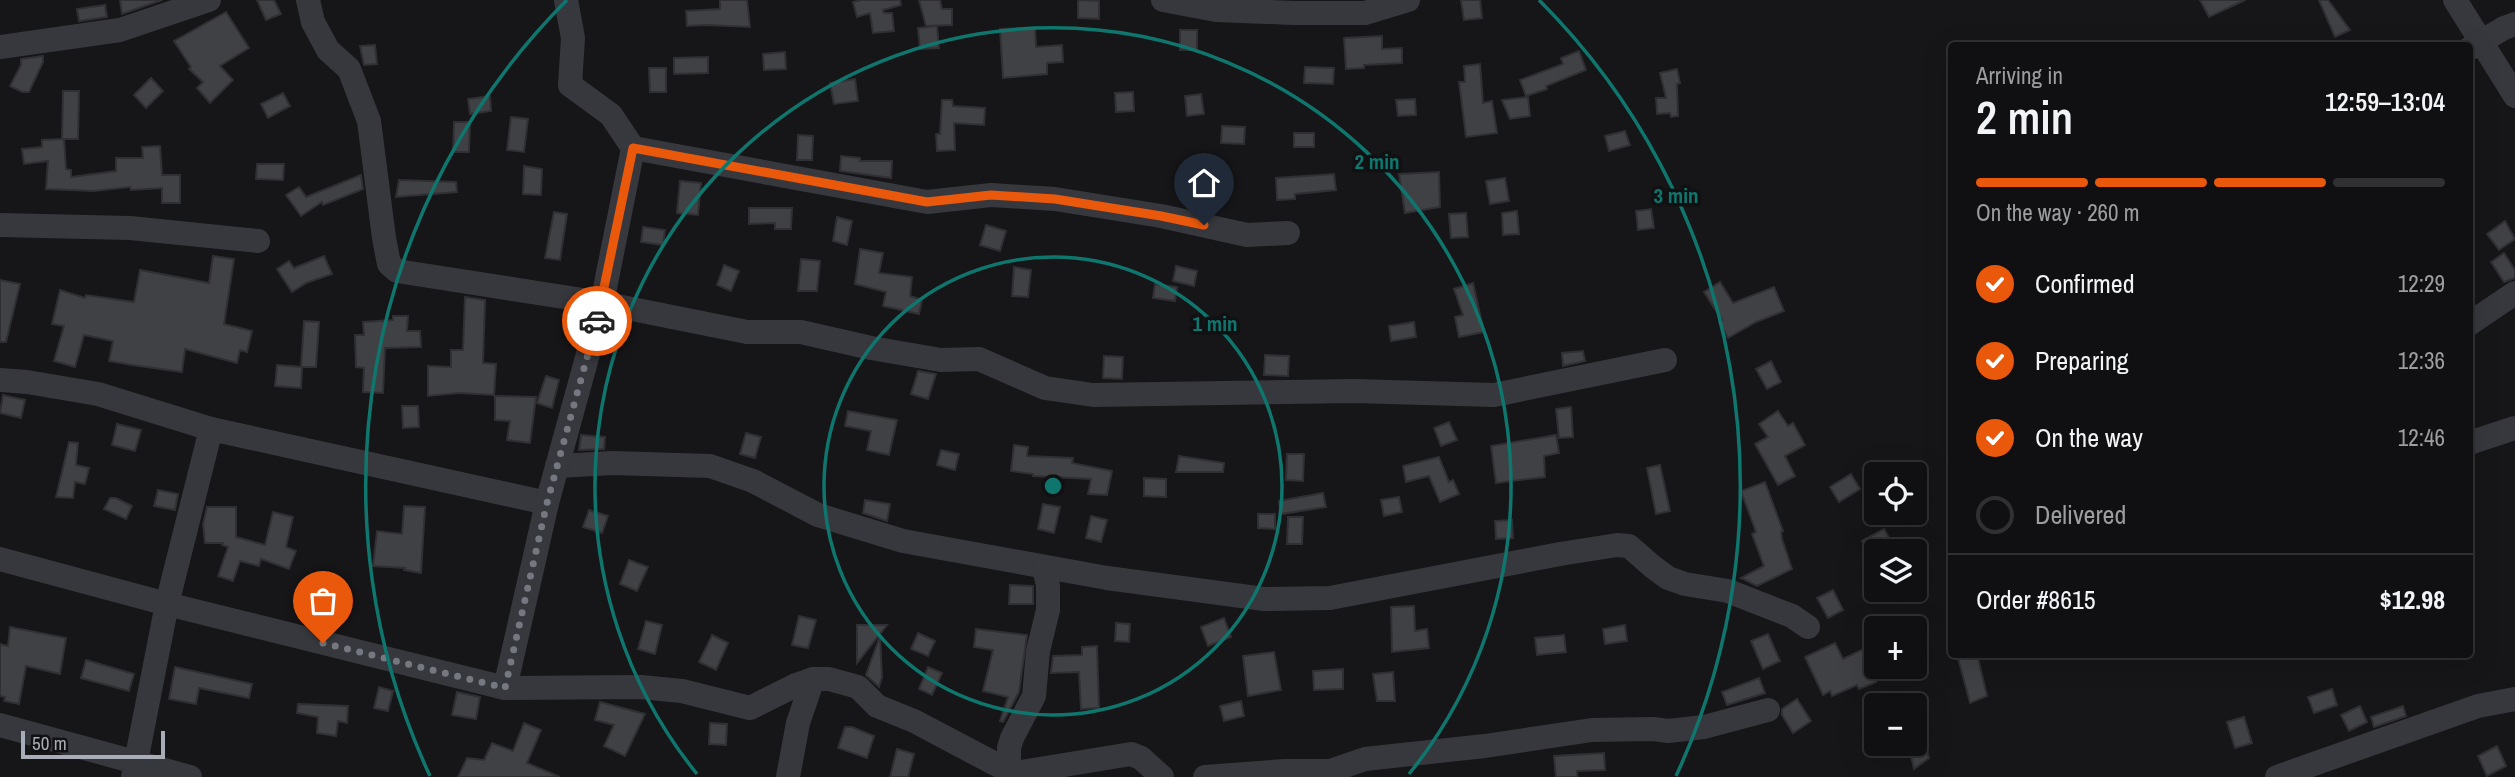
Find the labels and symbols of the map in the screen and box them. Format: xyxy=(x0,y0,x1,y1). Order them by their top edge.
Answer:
text: 2 min xyxy=(1355,147,1399,176)
pin xyxy=(1174,153,1234,225)
text: 3 min xyxy=(1654,181,1698,210)
courier xyxy=(562,286,632,356)
text: 1 min xyxy=(1193,309,1237,338)
centre of rings xyxy=(1041,474,1065,498)
pin xyxy=(293,571,353,643)
scale bar xyxy=(21,728,164,760)

